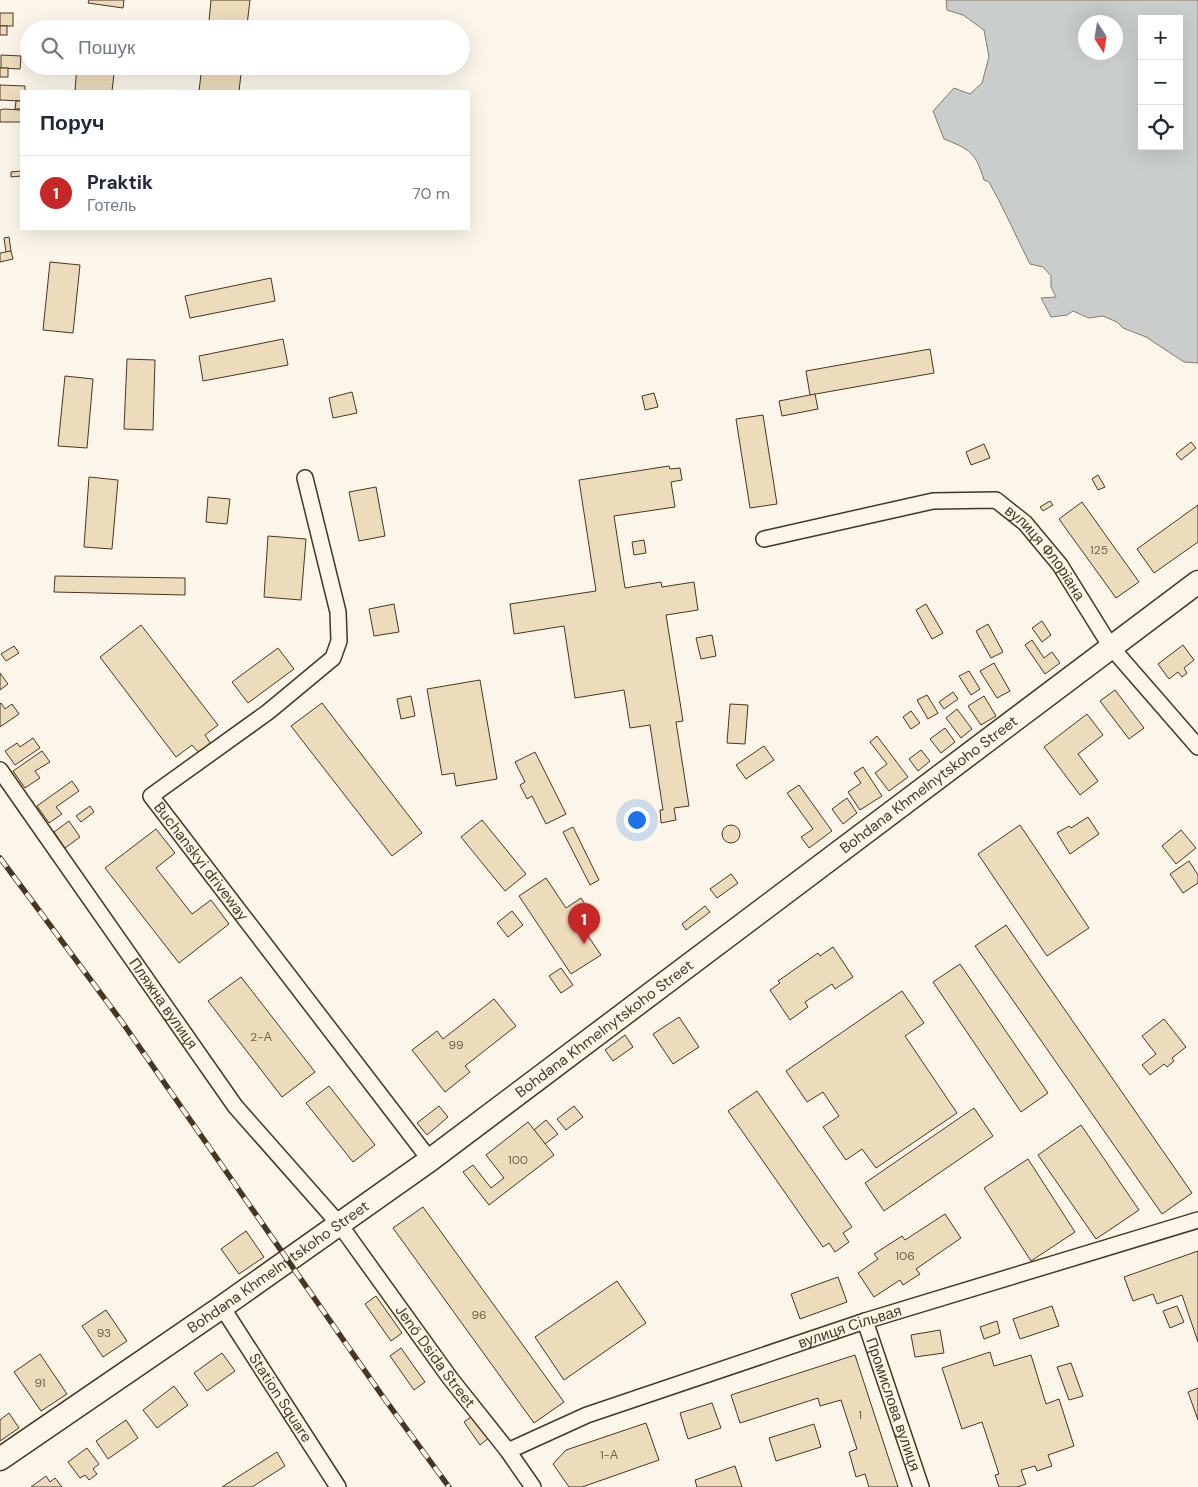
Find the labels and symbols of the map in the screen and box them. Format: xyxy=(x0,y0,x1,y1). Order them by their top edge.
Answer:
north arrow xyxy=(1078,15,1123,60)
street label: вулиця Флоріана xyxy=(1001,501,1090,605)
house number: 125 xyxy=(1090,542,1108,558)
street label: Bohdana Khmelnytskoho Street xyxy=(836,711,1022,858)
street label: Buchanskyi driveway xyxy=(149,798,253,925)
your location xyxy=(624,807,650,833)
pin: 1 xyxy=(568,903,600,944)
street label: Пляжна вулиця xyxy=(124,954,202,1053)
street label: Bohdana Khmelnytskoho Street xyxy=(511,955,698,1102)
house number: 2-А xyxy=(250,1029,272,1045)
house number: 99 xyxy=(448,1037,464,1053)
house number: 100 xyxy=(508,1152,528,1168)
street label: Bohdana Khmelnytskoho Street xyxy=(183,1196,373,1338)
house number: 106 xyxy=(895,1248,915,1264)
street label: Jenő Dsida Street xyxy=(391,1301,480,1412)
street label: вулиця Сільвая xyxy=(795,1301,904,1353)
house number: 96 xyxy=(471,1307,487,1323)
house number: 93 xyxy=(97,1325,111,1341)
street label: Промислова вулиця xyxy=(861,1335,925,1474)
street label: Station Square xyxy=(244,1349,317,1446)
house number: 91 xyxy=(34,1375,46,1391)
house number: 1 xyxy=(858,1407,862,1423)
house number: 1-А xyxy=(600,1447,618,1463)

